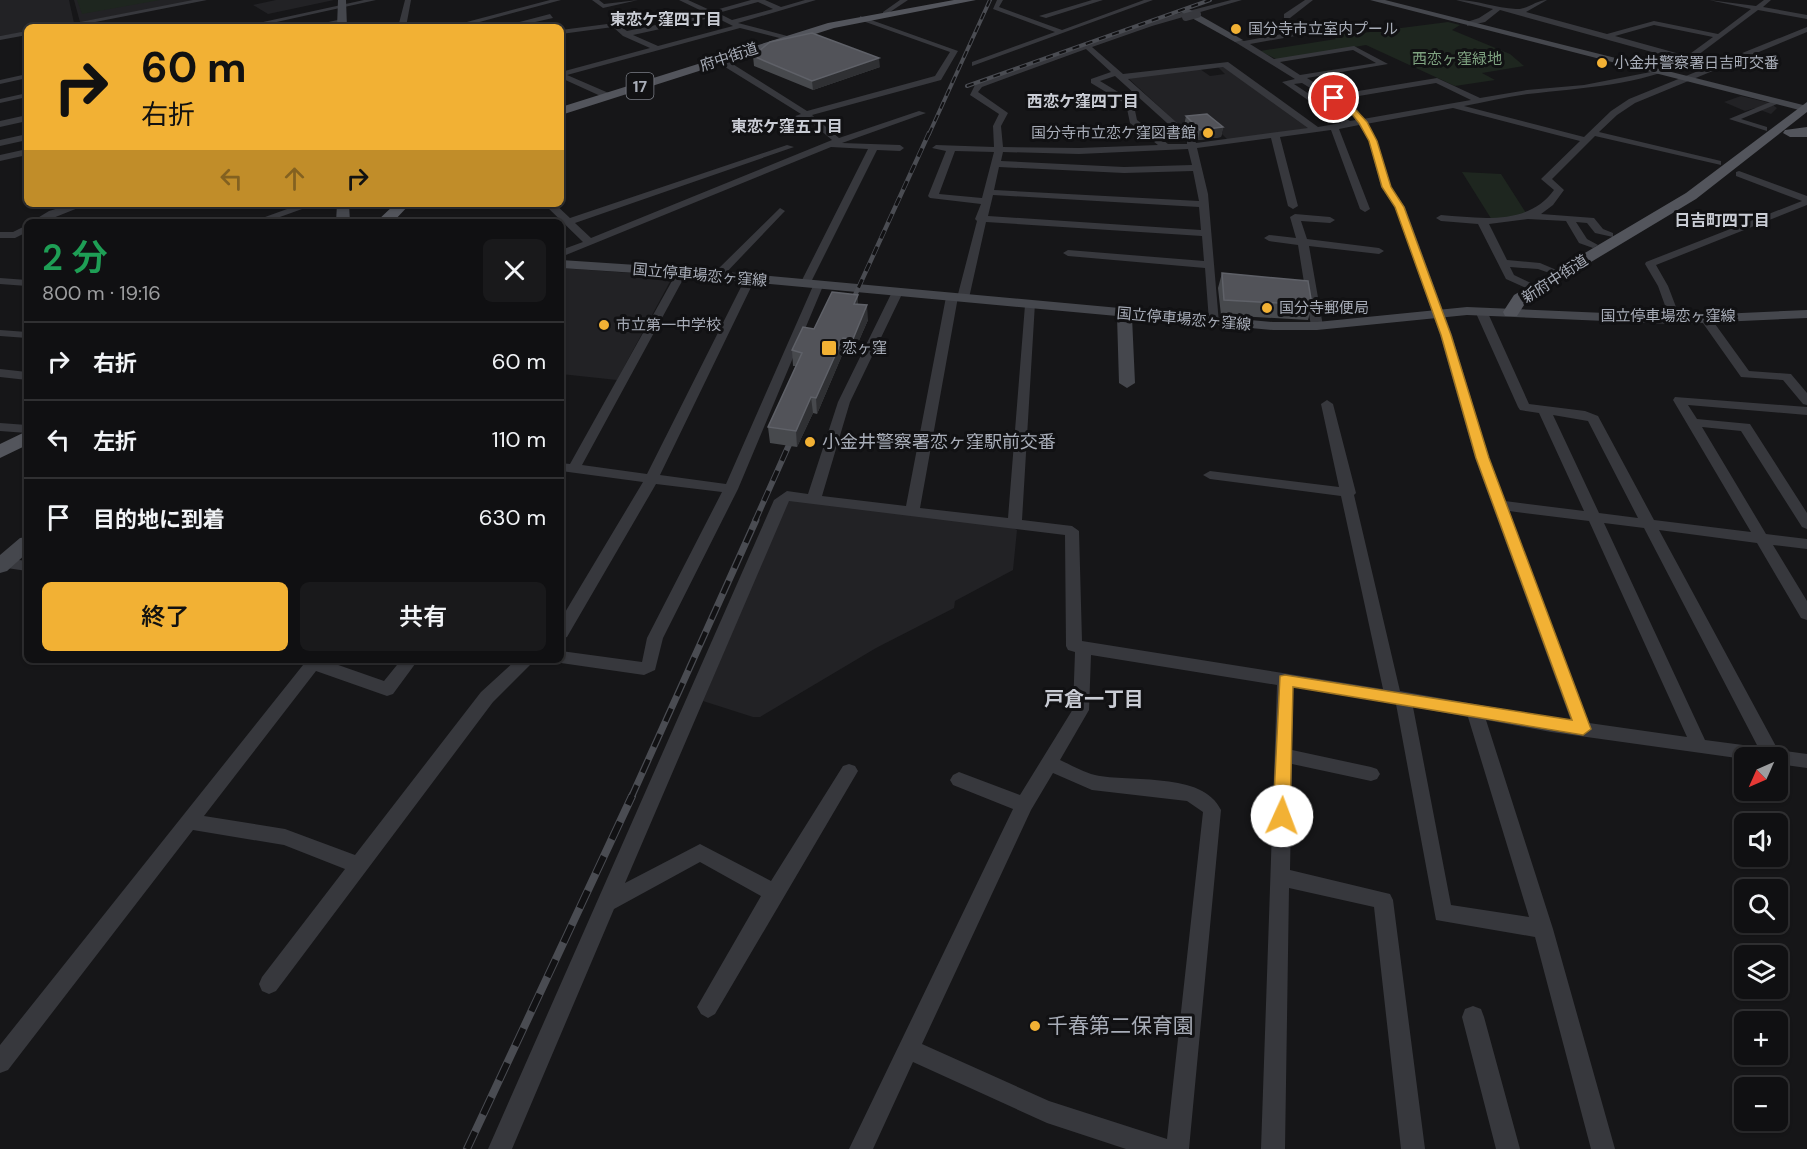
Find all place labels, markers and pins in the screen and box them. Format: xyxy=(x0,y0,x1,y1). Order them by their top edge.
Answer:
place label: 国分寺市立室内プール xyxy=(1248,19,1398,39)
marker: 国分寺市立室内プール xyxy=(1229,22,1243,36)
place label: 小金井警察署日吉町交番 xyxy=(1614,53,1779,73)
marker: 小金井警察署日吉町交番 xyxy=(1595,56,1609,70)
pin xyxy=(1308,72,1359,123)
place label: 国分寺市立恋ケ窪図書館 xyxy=(1031,123,1196,143)
marker: 国分寺市立恋ケ窪図書館 xyxy=(1201,126,1215,140)
place label: 国分寺郵便局 xyxy=(1279,298,1369,318)
marker: 国分寺郵便局 xyxy=(1260,301,1274,315)
place label: 市立第一中学校 xyxy=(616,315,721,335)
marker: 市立第一中学校 xyxy=(597,318,611,332)
place label: 恋ヶ窪 xyxy=(842,338,887,358)
marker: 恋ヶ窪 xyxy=(820,339,838,357)
place label: 小金井警察署恋ヶ窪駅前交番 xyxy=(822,430,1056,454)
marker: 小金井警察署恋ヶ窪駅前交番 xyxy=(803,435,817,449)
place label: 千春第二保育園 xyxy=(1047,1012,1194,1040)
marker: 千春第二保育園 xyxy=(1028,1019,1042,1033)

